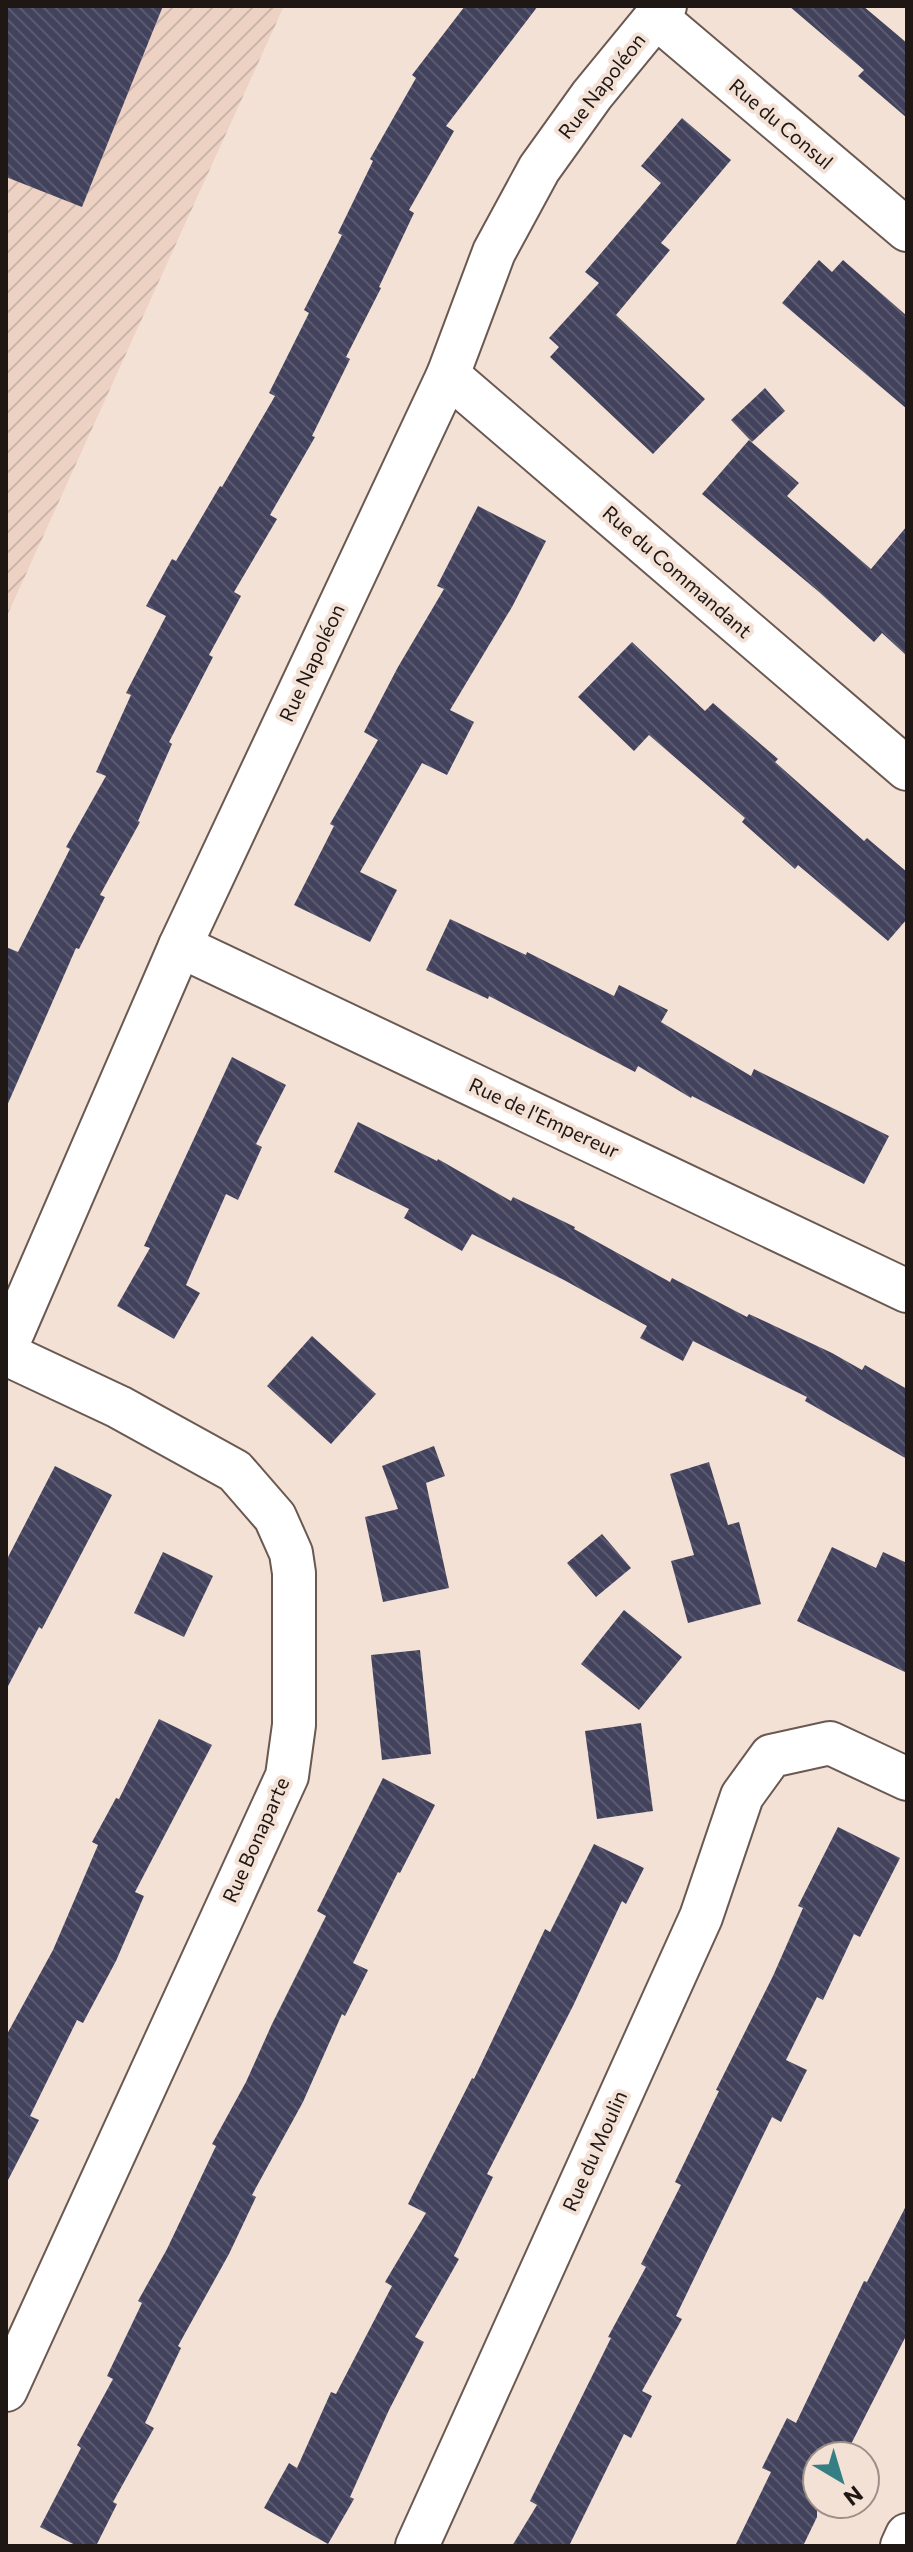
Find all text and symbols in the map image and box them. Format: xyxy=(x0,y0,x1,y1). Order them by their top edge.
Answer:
street label: Rue Napoléon xyxy=(553,28,650,143)
street label: Rue du Consul xyxy=(725,73,838,174)
street label: Rue du Commandant xyxy=(598,500,757,642)
street label: Rue Napoléon xyxy=(273,600,349,725)
street label: Rue de l'Empereur xyxy=(466,1072,623,1162)
street label: Rue Bonaparte xyxy=(217,1773,293,1906)
street label: Rue du Moulin xyxy=(557,2087,631,2215)
north arrow xyxy=(801,2440,881,2520)
text: N xyxy=(839,2480,868,2512)

